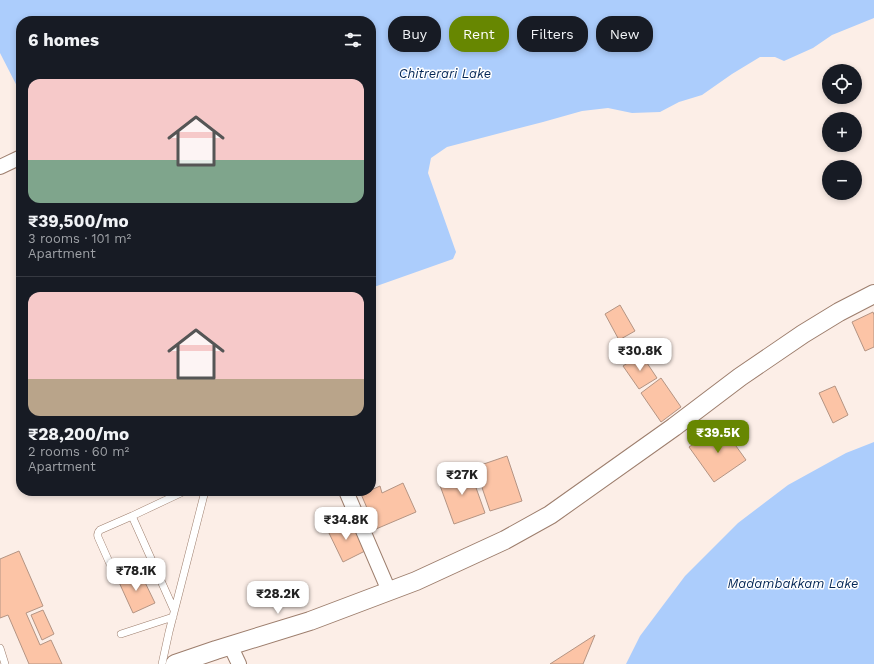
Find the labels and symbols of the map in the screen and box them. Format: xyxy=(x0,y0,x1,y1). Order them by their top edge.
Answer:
water label: Chitrerari Lake xyxy=(399,66,491,81)
pin: ₹30.8K xyxy=(607,338,673,372)
pin: ₹39.5K xyxy=(685,420,751,454)
pin: ₹27K xyxy=(438,462,486,496)
pin: ₹34.8K xyxy=(313,507,379,541)
pin: ₹78.1K xyxy=(103,558,169,592)
water label: Madambakkam Lake xyxy=(728,576,858,591)
pin: ₹28.2K xyxy=(245,581,311,615)

